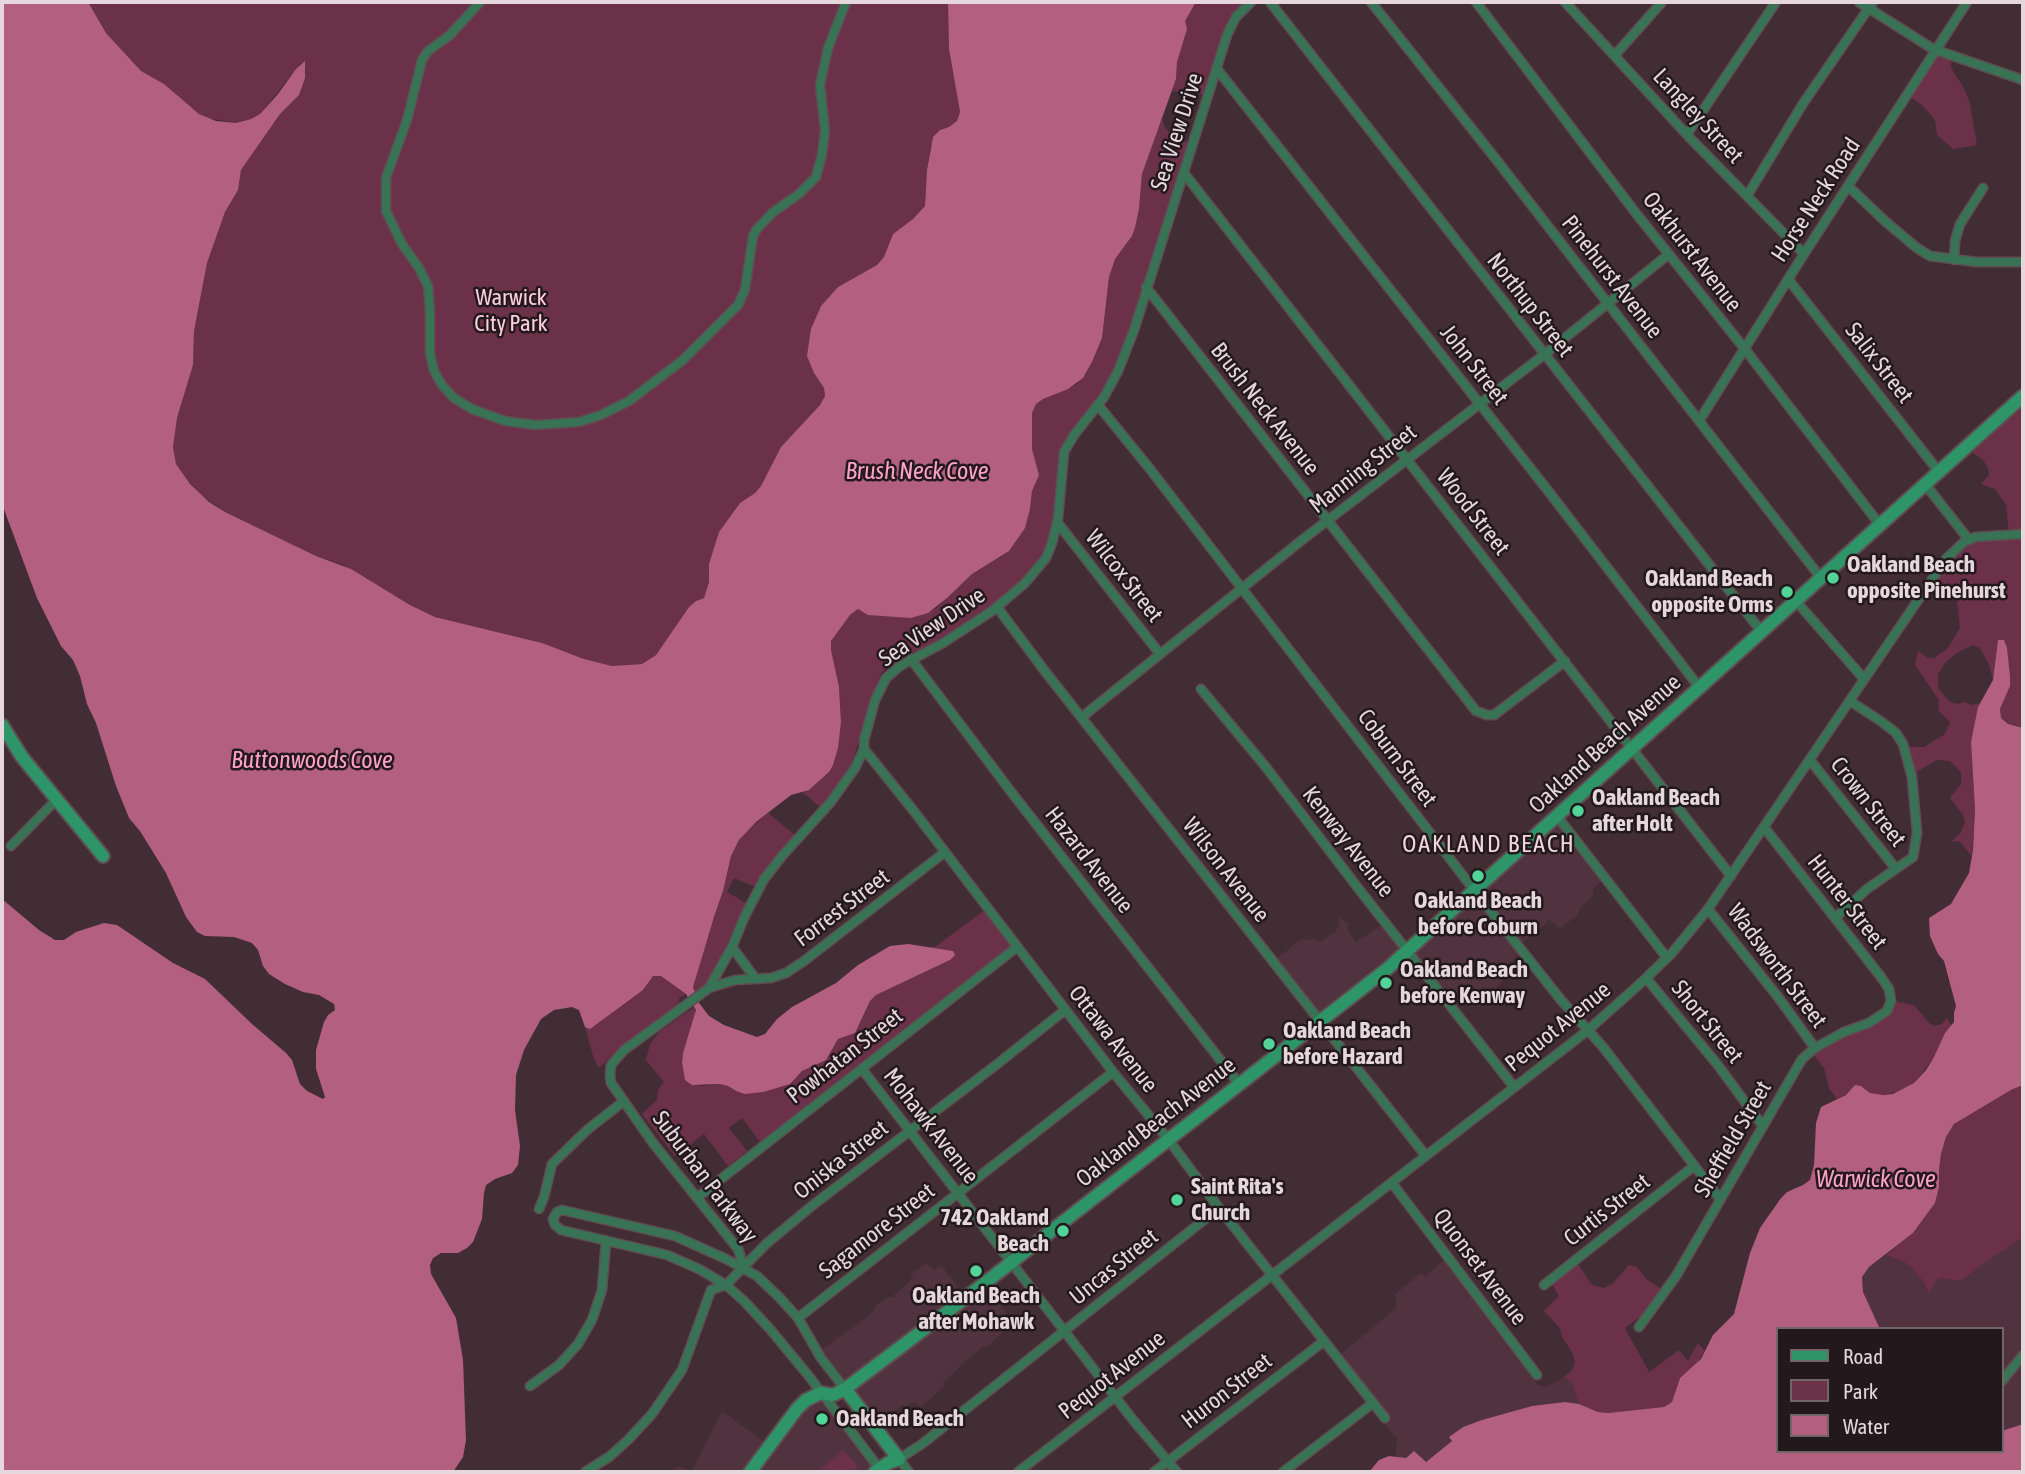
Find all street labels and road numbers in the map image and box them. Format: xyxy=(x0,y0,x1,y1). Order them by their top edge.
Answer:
street label: Langley Street xyxy=(1647,63,1749,169)
street label: Sea View Drive xyxy=(1145,70,1209,194)
street label: Horse Neck Road xyxy=(1766,133,1866,267)
street label: Oakhurst Avenue xyxy=(1637,186,1747,318)
street label: Pinehurst Avenue xyxy=(1555,210,1669,344)
street label: Northup Street xyxy=(1481,248,1579,362)
street label: Salix Street xyxy=(1839,317,1919,409)
street label: John Street xyxy=(1434,319,1514,411)
street label: Brush Neck Avenue xyxy=(1205,337,1325,481)
street label: Manning Street xyxy=(1304,419,1422,519)
street label: Wood Street xyxy=(1431,463,1515,561)
street label: Wilcox Street xyxy=(1079,524,1169,628)
street label: Sea View Drive xyxy=(874,581,990,673)
street label: Oakland Beach Avenue xyxy=(1523,669,1687,819)
street label: Coburn Street xyxy=(1351,704,1443,812)
street label: Crown Street xyxy=(1824,752,1912,852)
street label: Kenway Avenue xyxy=(1296,781,1400,903)
street label: Hazard Avenue xyxy=(1039,801,1139,919)
street label: Wilson Avenue xyxy=(1177,812,1275,928)
street label: Hunter Street xyxy=(1801,849,1893,955)
street label: Forrest Street xyxy=(789,863,895,953)
street label: Wadsworth Street xyxy=(1721,899,1833,1033)
street label: Short Street xyxy=(1665,975,1749,1069)
street label: Pequot Avenue xyxy=(1500,976,1616,1078)
street label: Ottawa Avenue xyxy=(1063,980,1163,1098)
street label: Powhatan Street xyxy=(782,1002,908,1110)
street label: Oakland Beach Avenue xyxy=(1071,1051,1241,1193)
street label: Mohawk Avenue xyxy=(877,1063,985,1189)
street label: Sheffield Street xyxy=(1689,1076,1777,1202)
street label: Suburban Parkway xyxy=(647,1106,763,1248)
street label: Oniska Street xyxy=(788,1115,894,1205)
street label: Curtis Street xyxy=(1558,1168,1656,1252)
street label: Sagamore Street xyxy=(814,1177,940,1285)
street label: Quonset Avenue xyxy=(1427,1203,1533,1331)
street label: Uncas Street xyxy=(1064,1223,1164,1311)
street label: Pequot Avenue xyxy=(1053,1325,1171,1425)
street label: Huron Street xyxy=(1176,1347,1278,1435)

